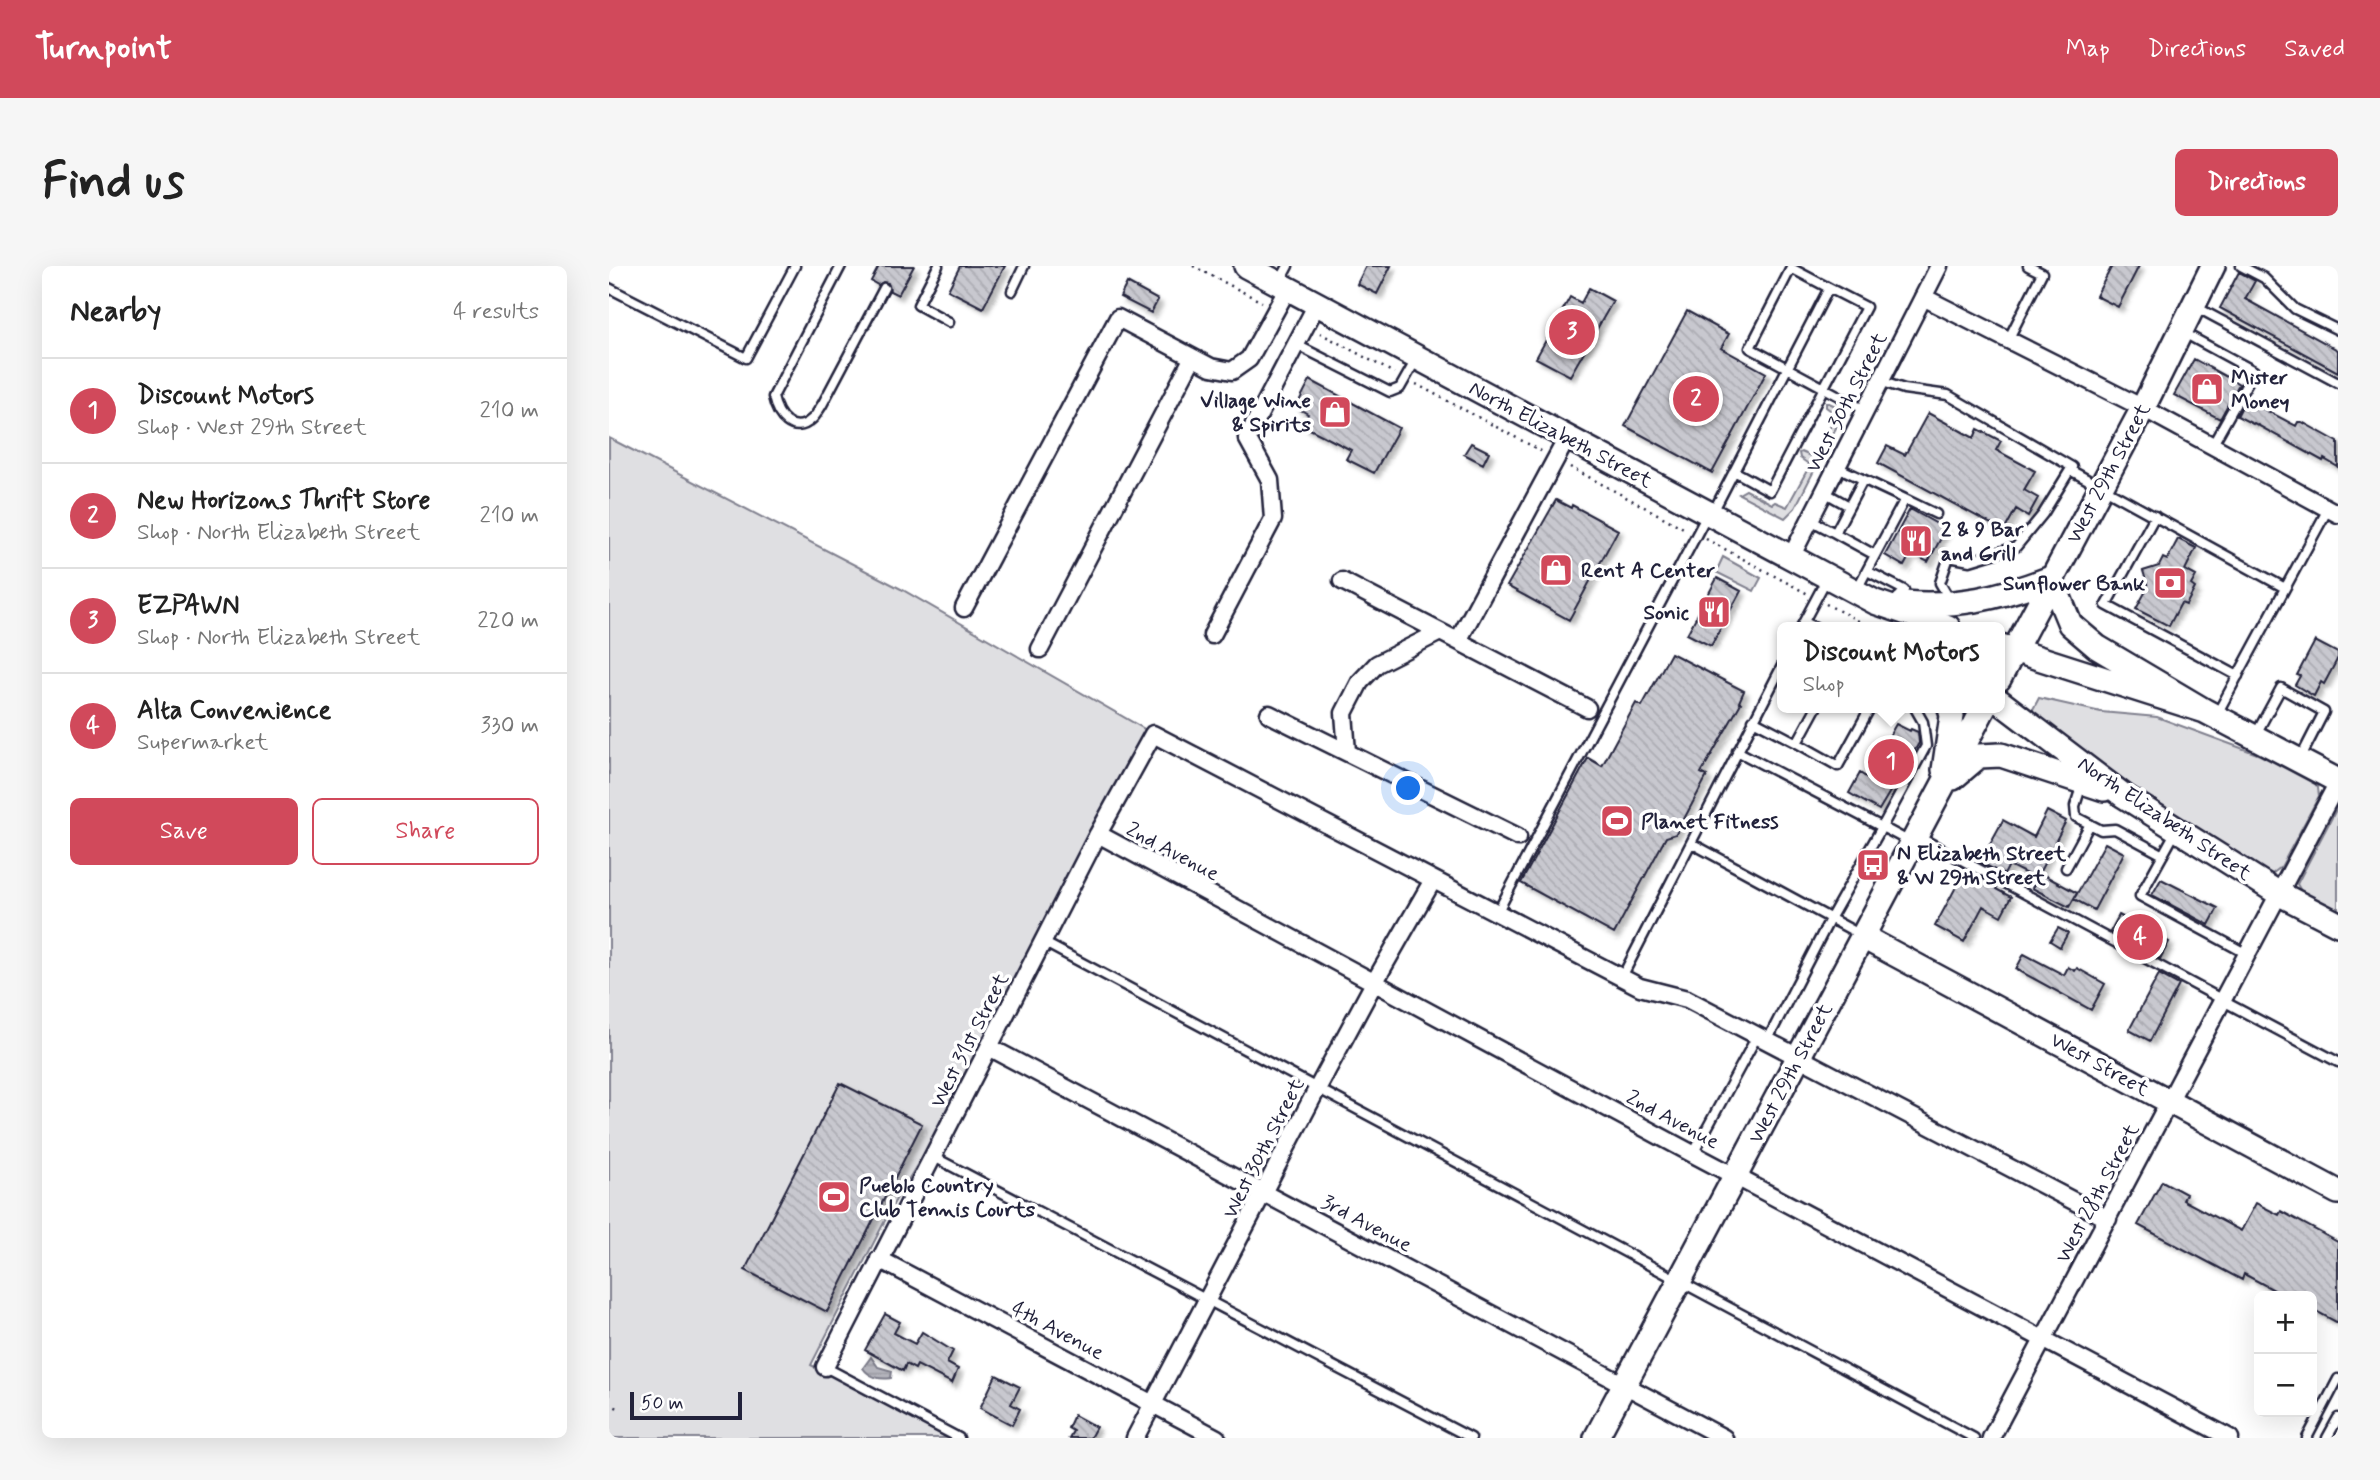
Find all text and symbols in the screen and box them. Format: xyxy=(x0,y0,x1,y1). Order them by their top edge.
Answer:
text: Turnpoint xyxy=(35,27,172,71)
text: Map xyxy=(2066,34,2110,65)
text: Directions xyxy=(2148,34,2246,65)
text: Saved xyxy=(2284,34,2345,65)
button: Directions xyxy=(2175,149,2338,216)
text: Find us xyxy=(42,150,185,215)
text: Nearby xyxy=(70,292,161,331)
text: 4 results xyxy=(453,297,539,327)
pin: 3 xyxy=(1549,306,1595,358)
street label: West 30th Street xyxy=(1800,327,1895,477)
place label: Mister Money xyxy=(2231,364,2290,416)
shop icon: Mister Money xyxy=(2188,370,2226,408)
pin: 2 xyxy=(1673,373,1719,425)
street label: North Elizabeth Street xyxy=(1464,375,1658,495)
text: Discount Motors xyxy=(137,379,314,413)
place label: Village Wine & Spirits xyxy=(1200,387,1312,439)
shop icon: Village Wine & Spirits xyxy=(1316,393,1354,431)
text: 1 xyxy=(88,396,98,426)
text: 210 m xyxy=(479,396,539,426)
street label: West 29th Street xyxy=(2060,398,2158,548)
text: Shop · West 29th Street xyxy=(137,413,367,443)
text: New Horizons Thrift Store xyxy=(137,484,431,518)
text: 2 xyxy=(87,501,99,531)
text: 210 m xyxy=(479,501,539,531)
place label: 2 & 9 Bar and Grill xyxy=(1941,516,2025,568)
text: Shop · North Elizabeth Street xyxy=(137,518,420,548)
restaurant icon: 2 & 9 Bar and Grill xyxy=(1897,522,1935,560)
shop icon: Rent A Center xyxy=(1537,551,1575,589)
place label: Rent A Center xyxy=(1581,557,1715,585)
bank icon: Sunflower Bank xyxy=(2151,564,2189,602)
place label: Sunflower Bank xyxy=(2003,570,2145,598)
text: EZPAWN xyxy=(137,589,240,623)
restaurant icon: Sonic xyxy=(1695,593,1733,631)
place label: Sonic xyxy=(1643,599,1690,627)
text: 3 xyxy=(88,606,98,636)
text: 220 m xyxy=(477,606,539,636)
popup xyxy=(1777,622,2005,713)
text: Shop · North Elizabeth Street xyxy=(137,623,420,653)
text: Discount Motors xyxy=(1803,636,1979,670)
text: Shop xyxy=(1803,670,1845,700)
text: Alta Convenience xyxy=(137,694,331,728)
text: 4 xyxy=(86,711,100,741)
text: 330 m xyxy=(481,711,539,741)
text: Supermarket xyxy=(137,728,268,758)
pin: 1 xyxy=(1868,736,1914,788)
street label: North Elizabeth Street xyxy=(2072,750,2257,888)
your location xyxy=(1391,771,1425,805)
button: Save xyxy=(70,798,298,865)
button: Share xyxy=(312,798,539,865)
sports icon: Planet Fitness xyxy=(1598,802,1636,840)
place label: Planet Fitness xyxy=(1641,808,1779,836)
street label: 2nd Avenue xyxy=(1121,816,1224,888)
place label: N Elizabeth Street & W 29th Street xyxy=(1897,840,2067,892)
bus stop icon: N Elizabeth Street & W 29th Street xyxy=(1854,846,1892,884)
pin: 4 xyxy=(2117,911,2163,963)
street label: West 31st Street xyxy=(924,968,1016,1113)
street label: West 29th Street xyxy=(1742,998,1840,1148)
street label: West Street xyxy=(2045,1026,2154,1104)
street label: West 30th Street xyxy=(1217,1073,1312,1223)
street label: 2nd Avenue xyxy=(1621,1084,1724,1156)
street label: West 28th Street xyxy=(2049,1118,2147,1268)
place label: Pueblo Country Club Tennis Courts xyxy=(859,1172,1036,1224)
sports icon: Pueblo Country Club Tennis Courts xyxy=(815,1178,853,1216)
street label: 3rd Avenue xyxy=(1316,1188,1417,1259)
map controls xyxy=(2254,1291,2317,1417)
button: + xyxy=(2254,1291,2317,1354)
street label: 4th Avenue xyxy=(1006,1295,1109,1367)
button: − xyxy=(2254,1354,2317,1417)
scale bar xyxy=(630,1389,742,1421)
text: 50 m xyxy=(641,1391,684,1416)

